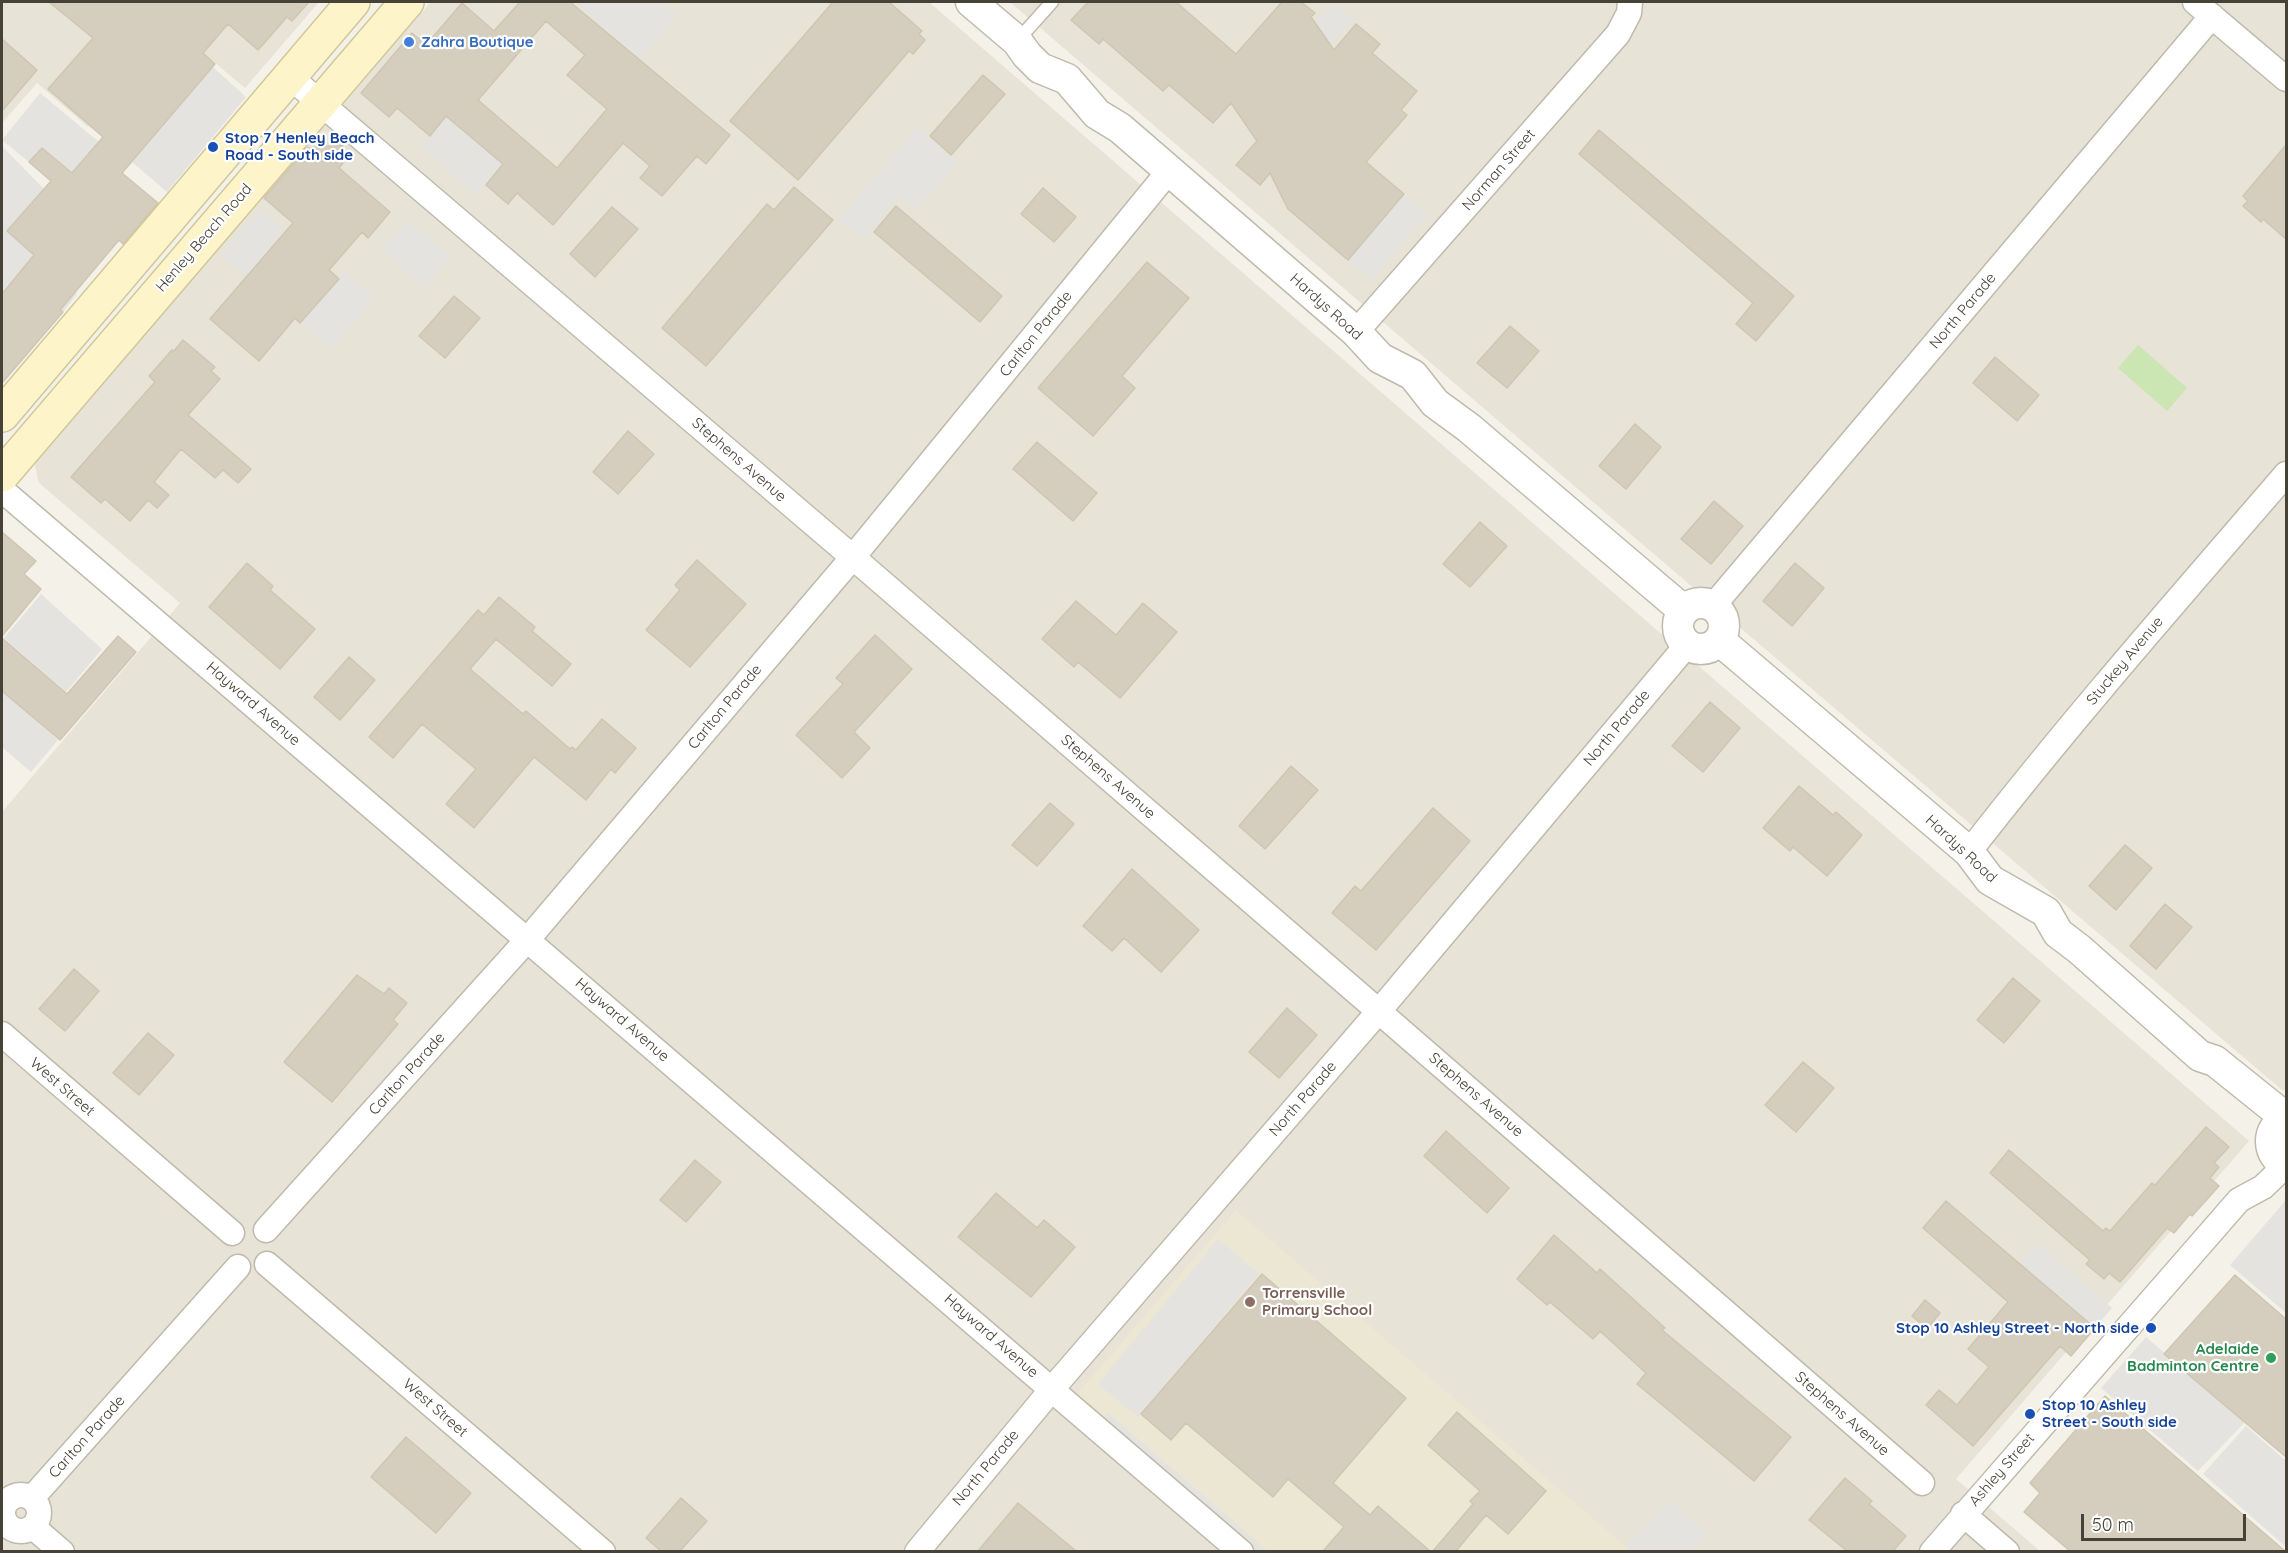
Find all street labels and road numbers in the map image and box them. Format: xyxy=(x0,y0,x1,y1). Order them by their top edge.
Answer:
street label: Norman Street xyxy=(1459,125,1539,215)
street label: Henley Beach Road xyxy=(152,180,256,296)
street label: North Parade xyxy=(1926,269,2000,353)
street label: Hardys Road xyxy=(1286,270,1366,344)
street label: Carlton Parade xyxy=(996,287,1076,381)
street label: Stephens Avenue xyxy=(688,414,790,506)
street label: Stuckey Avenue xyxy=(2083,613,2167,709)
street label: Hayward Avenue xyxy=(202,658,304,750)
street label: Carlton Parade xyxy=(684,661,766,753)
street label: North Parade xyxy=(1580,686,1654,770)
street label: Stephens Avenue xyxy=(1057,731,1159,823)
street label: Hardys Road xyxy=(1922,811,2000,887)
street label: Hayward Avenue xyxy=(571,974,673,1066)
street label: Carlton Parade xyxy=(365,1029,449,1119)
street label: Stephens Avenue xyxy=(1425,1049,1527,1141)
street label: West Street xyxy=(26,1054,98,1120)
street label: North Parade xyxy=(1265,1058,1341,1140)
street label: Hayward Avenue xyxy=(940,1290,1042,1382)
street label: Stephens Avenue xyxy=(1791,1368,1893,1460)
street label: West Street xyxy=(399,1375,471,1441)
street label: Carlton Parade xyxy=(45,1392,129,1482)
street label: North Parade xyxy=(949,1426,1023,1510)
street label: Ashley Street xyxy=(1965,1430,2039,1510)

